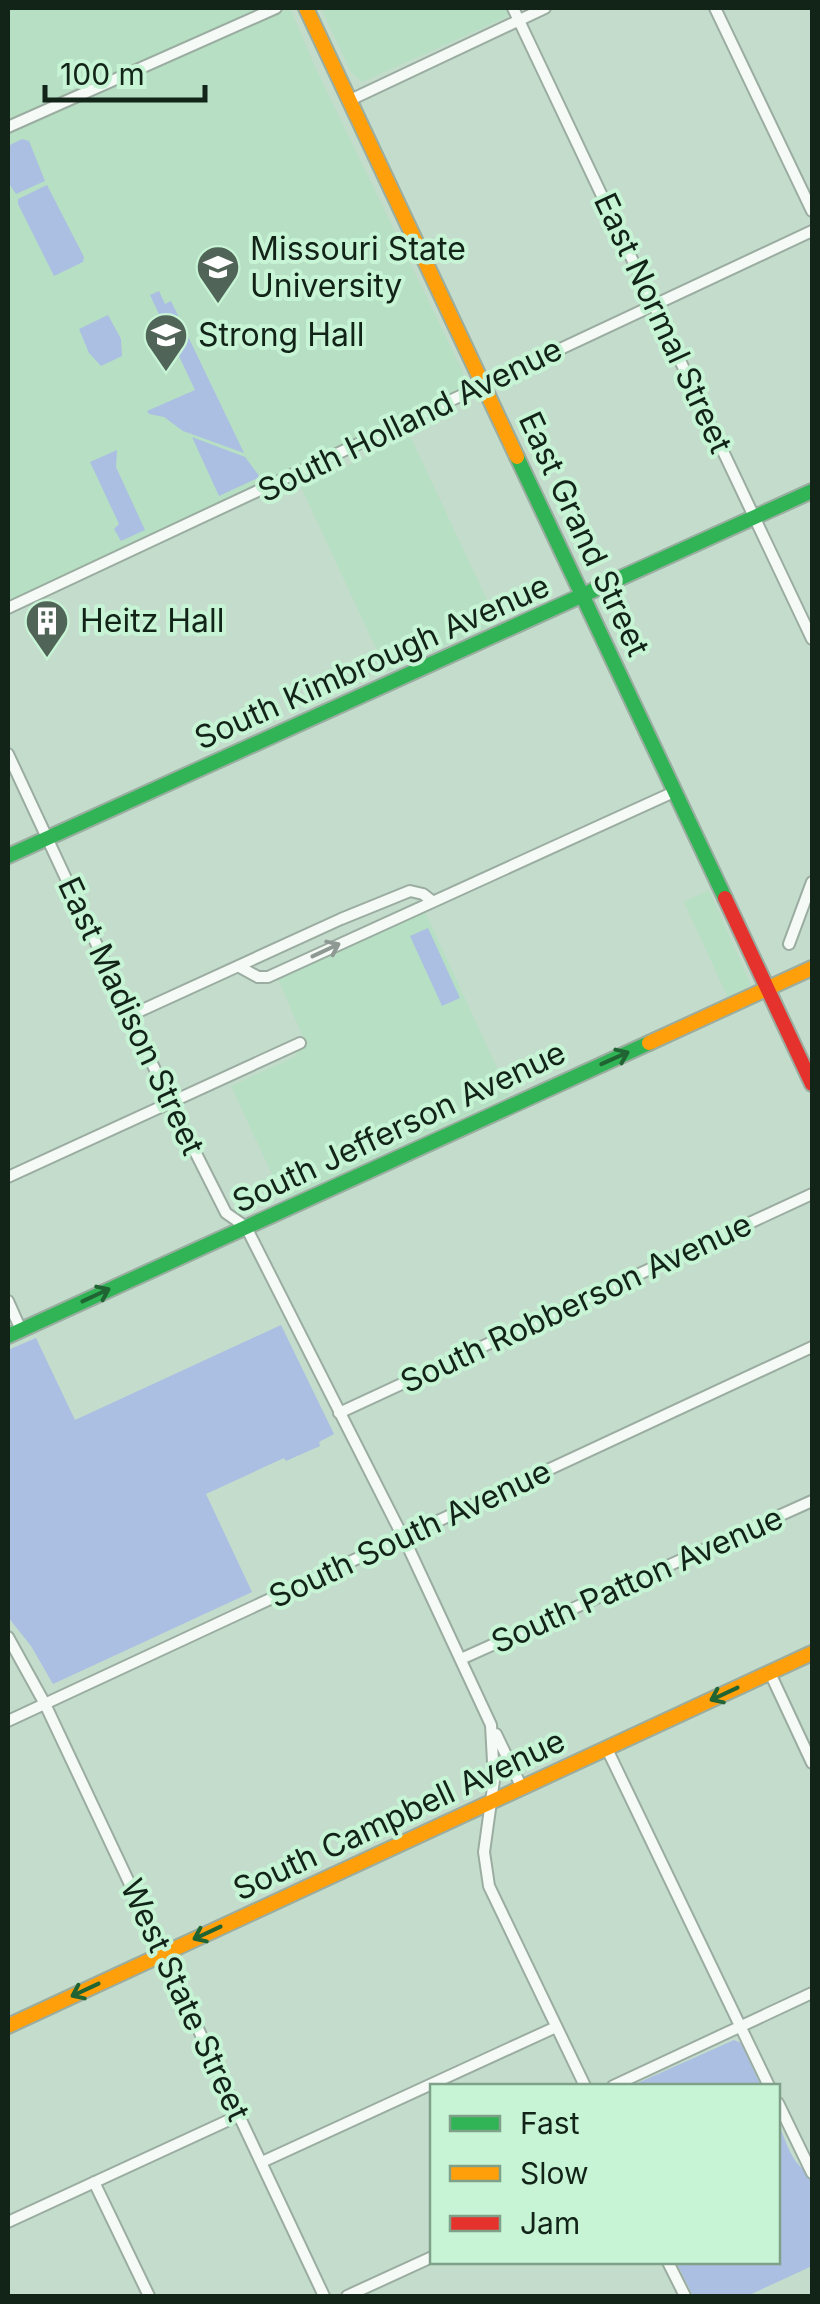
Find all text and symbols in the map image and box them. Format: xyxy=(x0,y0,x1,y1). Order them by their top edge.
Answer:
scale bar xyxy=(45,40,205,102)
text: 100 m xyxy=(60,56,145,92)
street label: East Normal Street xyxy=(586,187,741,459)
place label: Missouri State University xyxy=(250,229,466,305)
school or university icon: Missouri State University xyxy=(195,244,241,305)
school or university icon: Strong Hall xyxy=(143,312,189,373)
place label: Strong Hall xyxy=(198,315,364,354)
street label: South Holland Avenue xyxy=(251,329,568,510)
street label: East Grand Street xyxy=(511,405,658,662)
street label: South Kimbrough Avenue xyxy=(188,566,555,757)
building icon: Heitz Hall xyxy=(24,598,70,659)
place label: Heitz Hall xyxy=(80,601,225,640)
street label: East Madison Street xyxy=(50,871,213,1161)
one-way arrow xyxy=(311,940,341,959)
street label: South Jefferson Avenue xyxy=(226,1032,571,1221)
one-way arrow xyxy=(599,1048,629,1067)
street label: South Robberson Avenue xyxy=(394,1204,757,1401)
one-way arrow xyxy=(80,1285,111,1303)
street label: South South Avenue xyxy=(263,1451,557,1616)
street label: South Patton Avenue xyxy=(485,1498,789,1661)
one-way arrow xyxy=(710,1686,740,1705)
street label: South Campbell Avenue xyxy=(227,1721,571,1909)
street label: West State Street xyxy=(112,1873,259,2127)
one-way arrow xyxy=(192,1925,222,1943)
one-way arrow xyxy=(71,1981,101,2000)
legend xyxy=(430,2084,780,2264)
text: Fast xyxy=(520,2105,580,2141)
text: Slow xyxy=(520,2155,589,2191)
text: Jam xyxy=(520,2205,580,2241)

